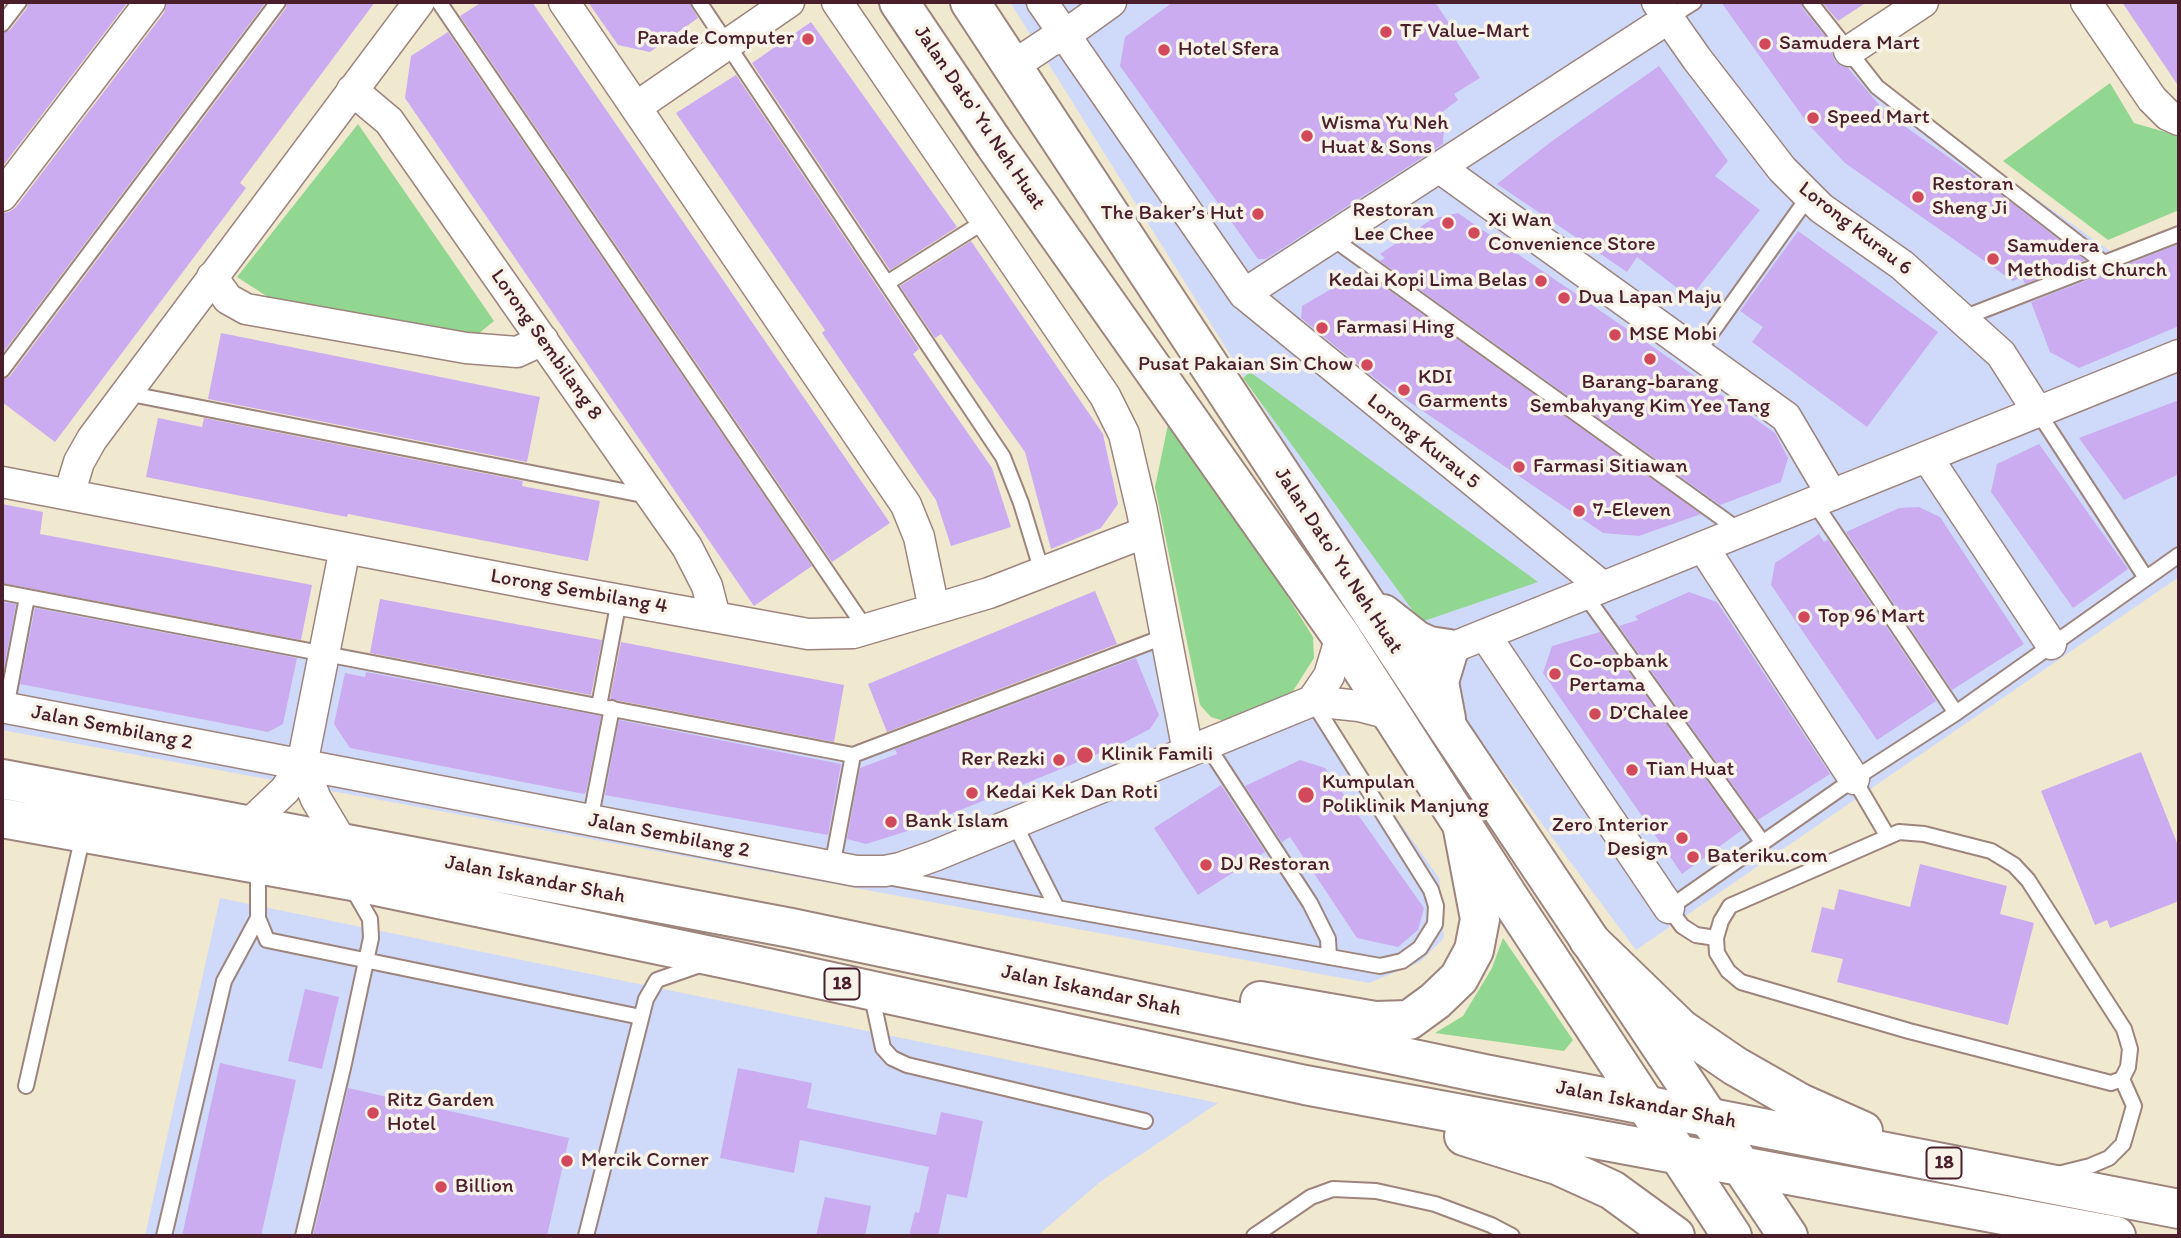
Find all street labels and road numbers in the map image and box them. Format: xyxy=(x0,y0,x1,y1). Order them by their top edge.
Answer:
street label: Jalan Dato' Yu Neh Huat xyxy=(908,21,1050,215)
street label: Lorong Kurau 6 xyxy=(1793,177,1917,281)
street label: Lorong Sembilang 8 xyxy=(485,265,607,425)
street label: Lorong Kurau 5 xyxy=(1361,389,1485,495)
street label: Jalan Dato' Yu Neh Huat xyxy=(1268,463,1408,659)
street label: Lorong Sembilang 4 xyxy=(488,564,670,620)
street label: Jalan Sembilang 2 xyxy=(29,700,195,756)
street label: Jalan Sembilang 2 xyxy=(586,808,752,864)
street label: Jalan Iskandar Shah xyxy=(443,850,627,910)
street label: Jalan Iskandar Shah xyxy=(999,960,1183,1022)
road number: 18 xyxy=(824,968,860,1000)
street label: Jalan Iskandar Shah xyxy=(1554,1075,1738,1135)
road number: 18 xyxy=(1926,1148,1962,1178)

